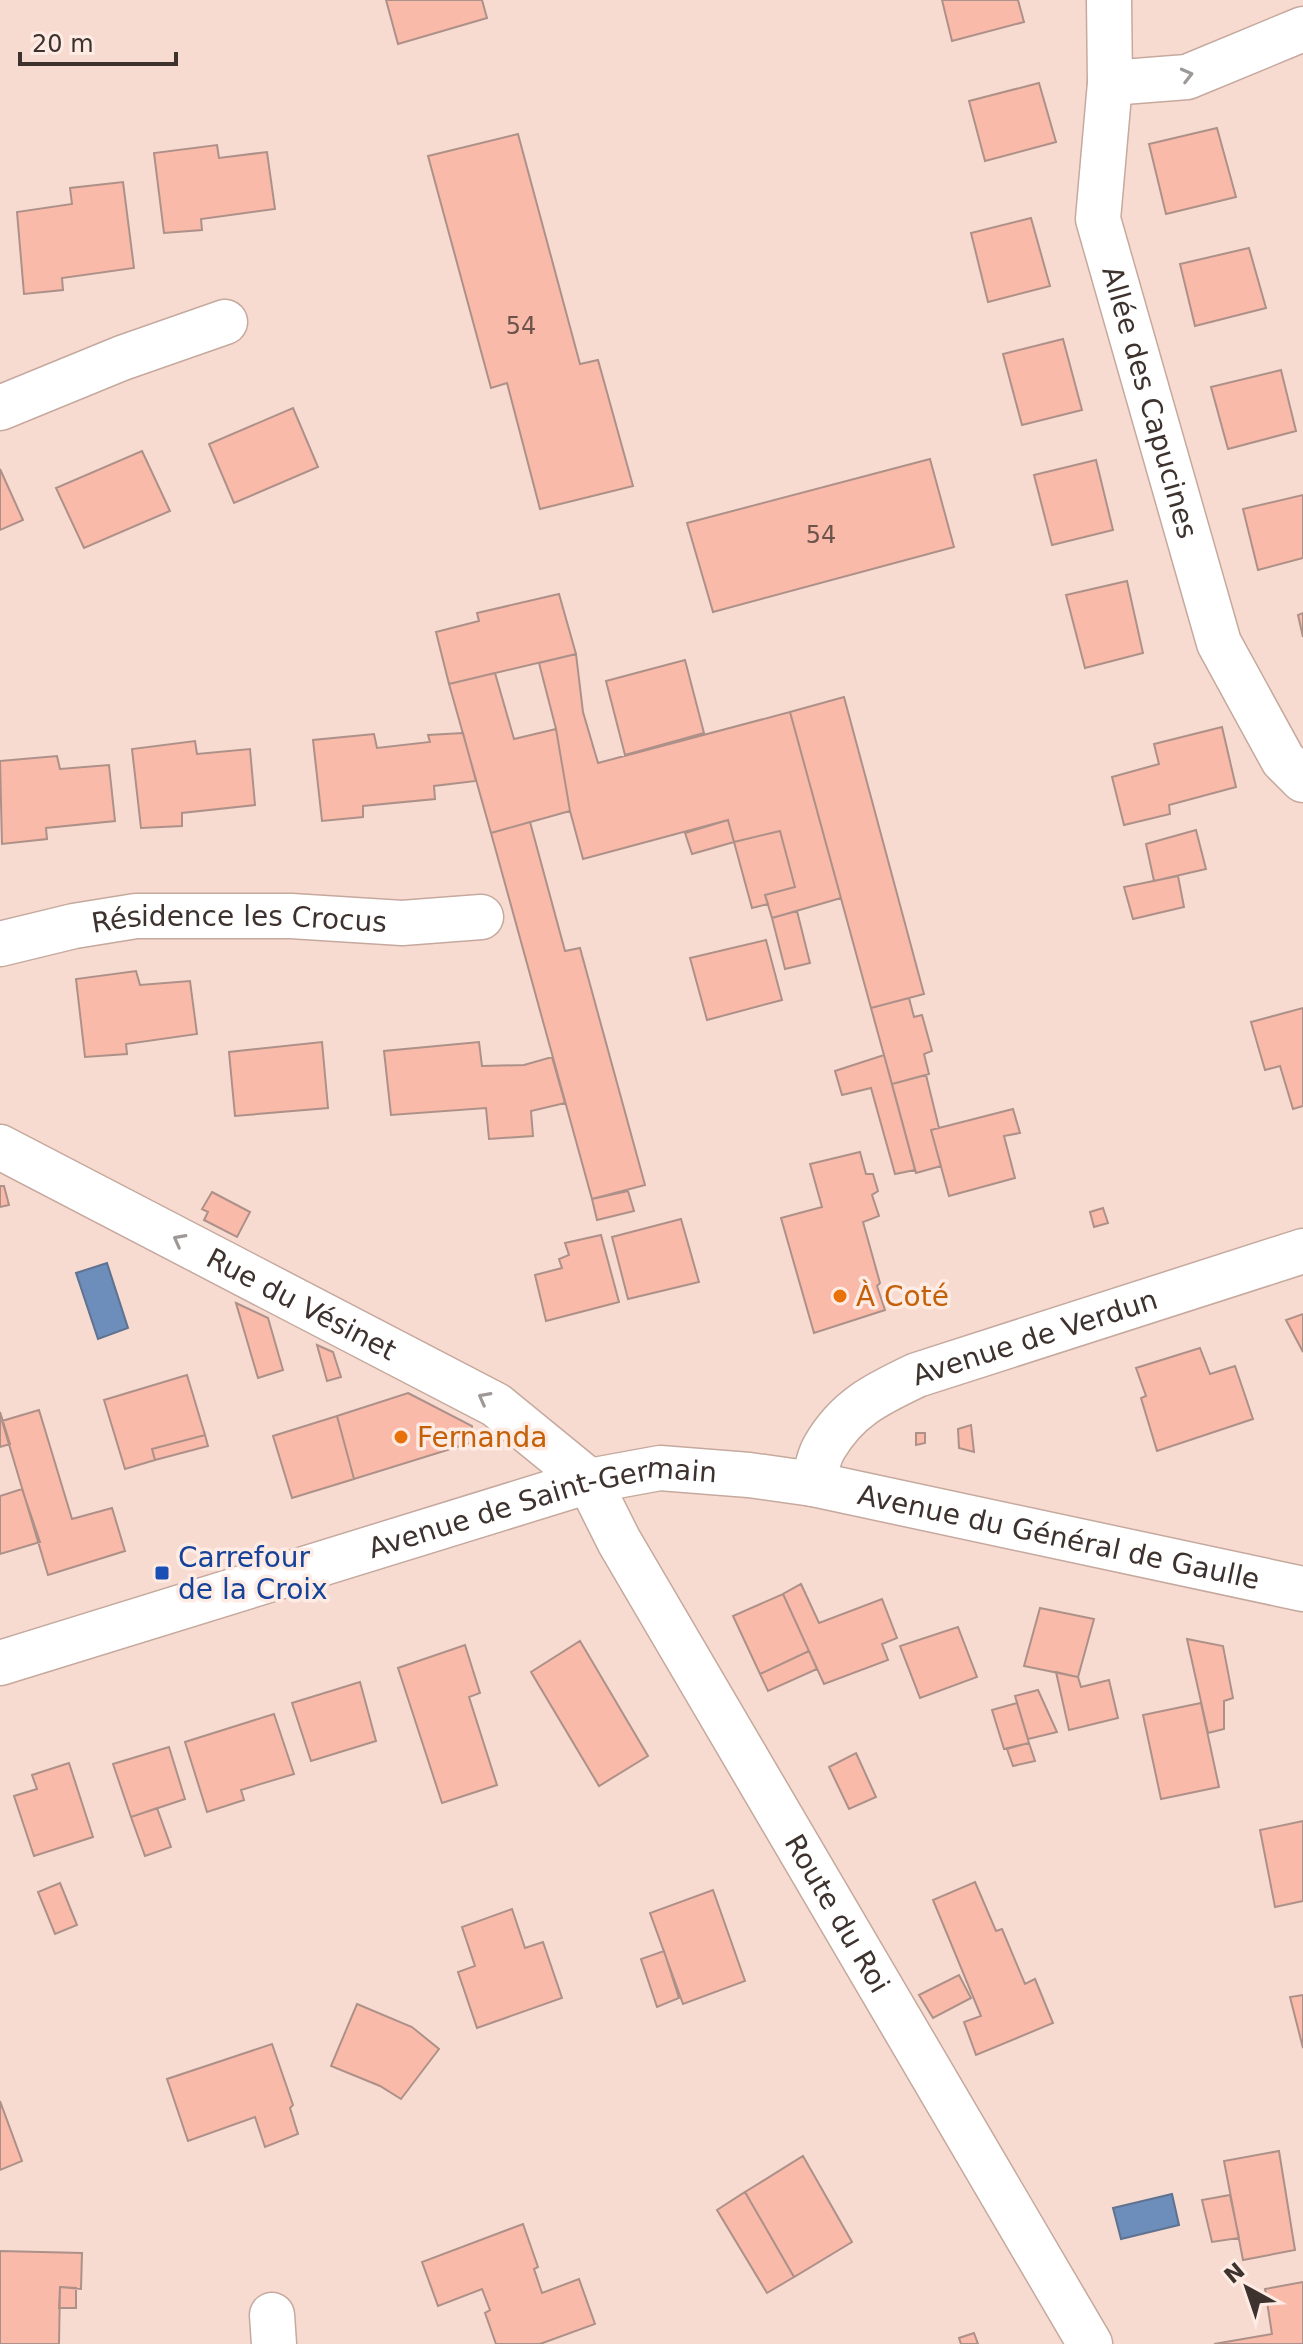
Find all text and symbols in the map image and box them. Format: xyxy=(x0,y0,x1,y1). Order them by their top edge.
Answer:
scale bar xyxy=(20,16,176,66)
text: 20 m xyxy=(32,30,94,58)
one-way arrow xyxy=(1180,67,1193,84)
street label: Allée des Capucines xyxy=(1095,262,1204,542)
house number: 54 xyxy=(506,312,536,340)
house number: 54 xyxy=(806,521,836,549)
street label: Résidence les Crocus xyxy=(89,899,388,940)
one-way arrow xyxy=(172,1234,187,1249)
street label: Rue du Vésinet xyxy=(201,1241,402,1367)
place label: À Coté xyxy=(856,1279,949,1313)
street label: Avenue de Verdun xyxy=(908,1283,1162,1392)
marker: À Coté xyxy=(831,1287,849,1305)
one-way arrow xyxy=(477,1393,492,1408)
place label: Fernanda xyxy=(417,1421,547,1454)
marker: Fernanda xyxy=(392,1428,410,1446)
street label: Avenue de Saint-Germain xyxy=(364,1451,718,1565)
street label: Avenue du Général de Gaulle xyxy=(855,1478,1263,1596)
place label: Carrefour de la Croix xyxy=(178,1541,328,1606)
marker: Carrefour de la Croix xyxy=(153,1564,171,1582)
street label: Route du Roi xyxy=(778,1829,896,1999)
north arrow xyxy=(1207,2248,1287,2328)
text: N xyxy=(1219,2258,1250,2289)

